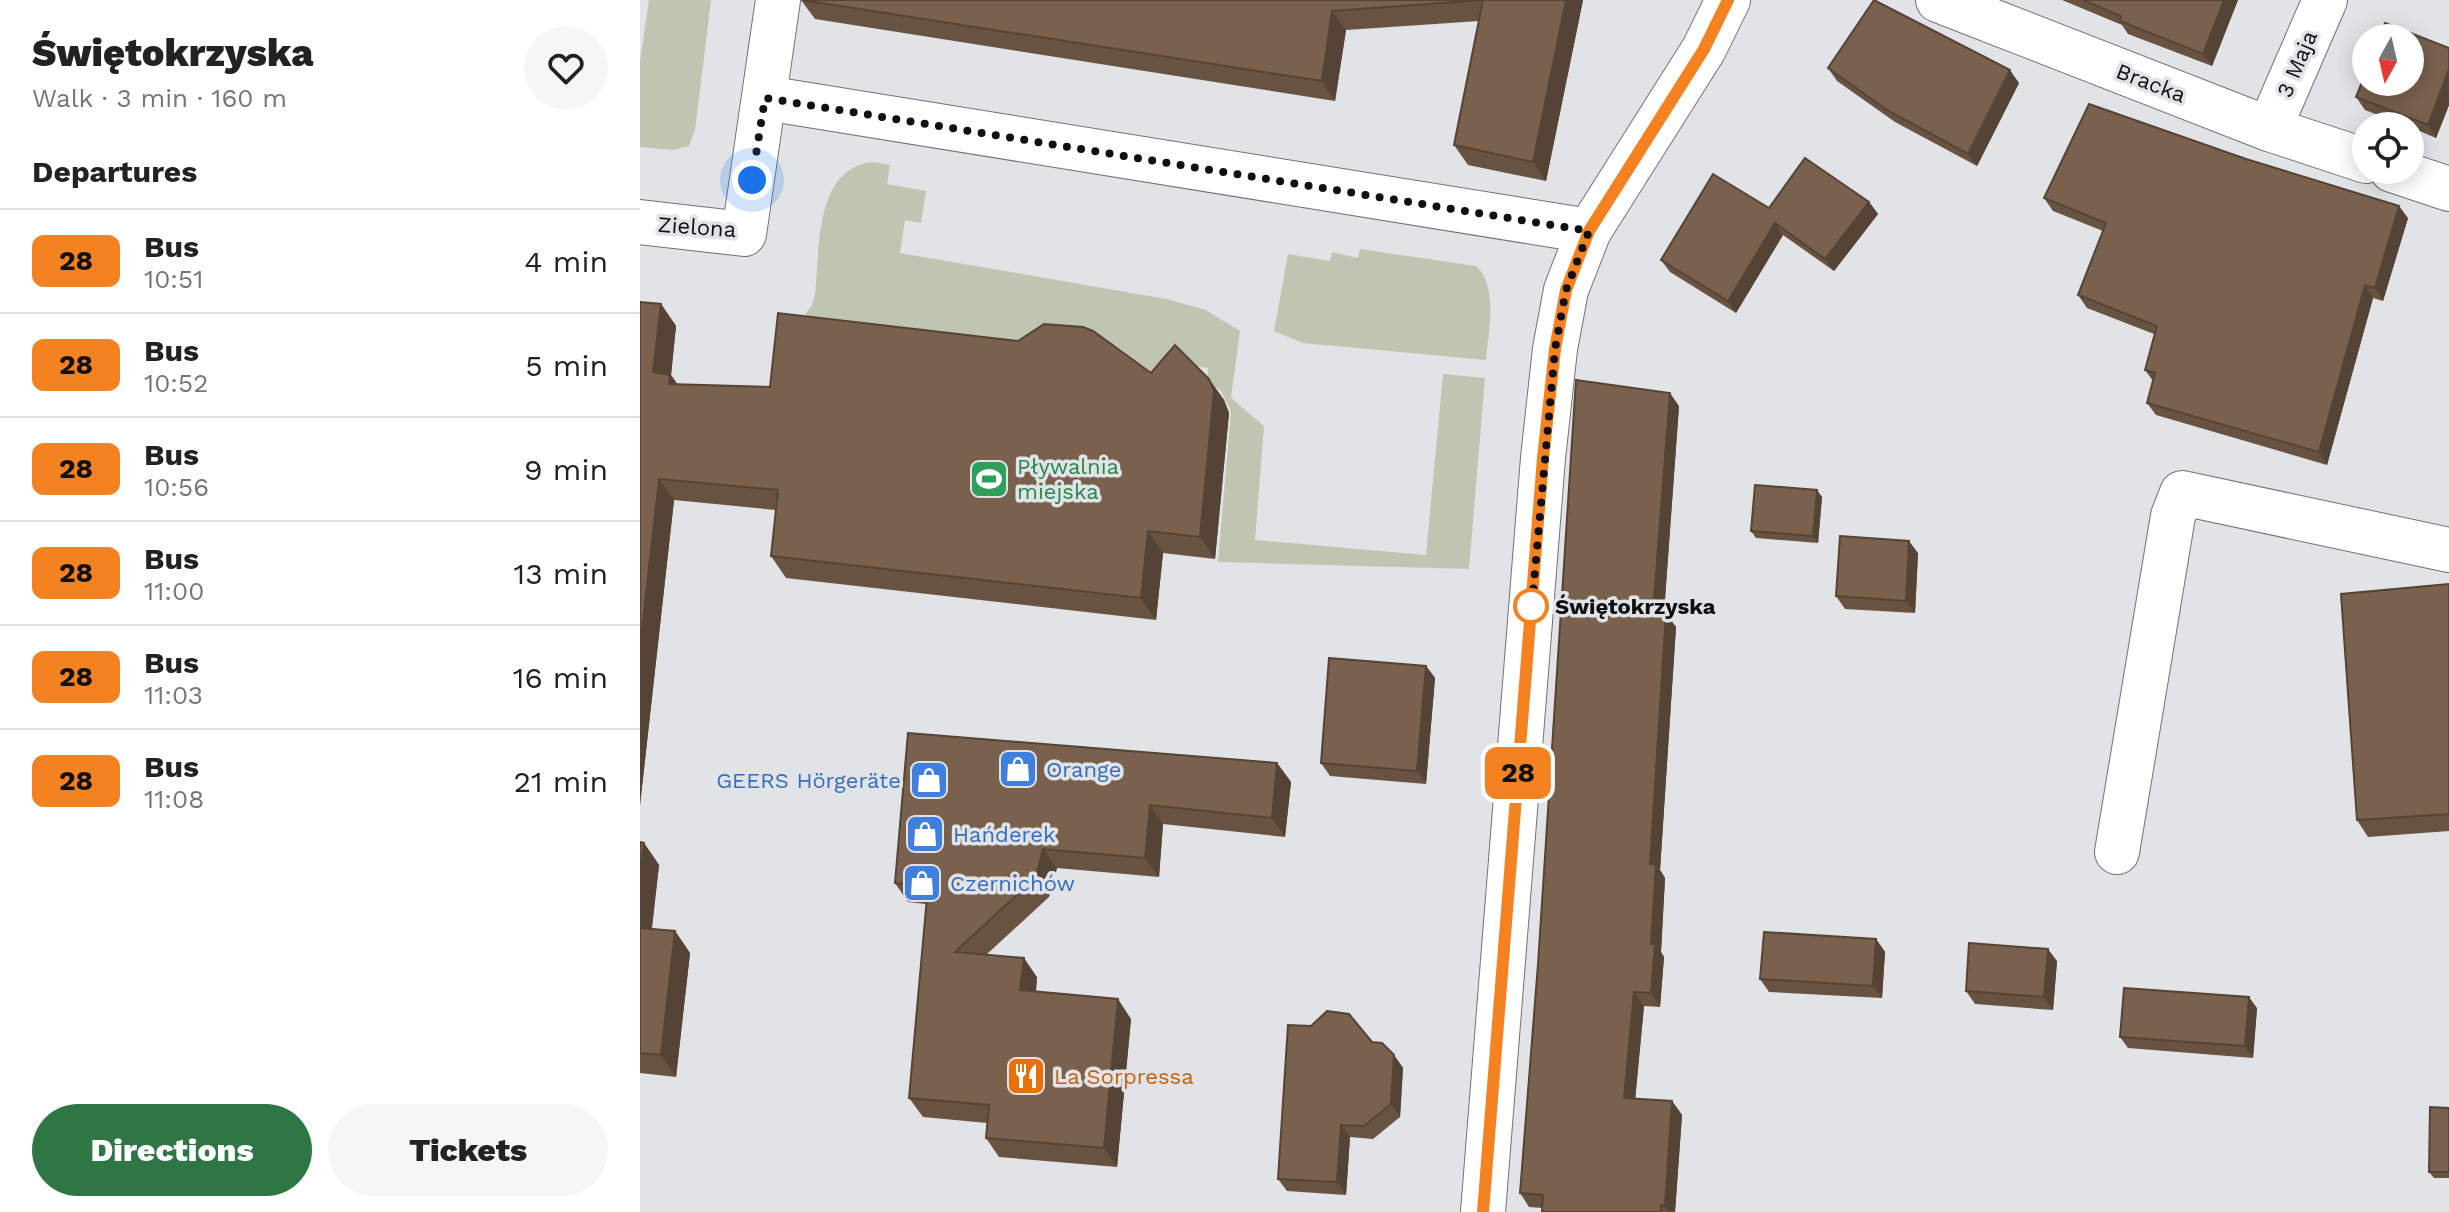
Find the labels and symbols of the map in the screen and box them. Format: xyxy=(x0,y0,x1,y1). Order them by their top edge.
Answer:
north arrow xyxy=(2352,24,2424,96)
street label: 3 Maja xyxy=(2272,27,2322,101)
street label: Bracka xyxy=(2113,58,2189,108)
your location xyxy=(732,160,772,200)
street label: Zielona xyxy=(657,212,737,242)
place label: Pływalnia miejska xyxy=(1017,454,1119,504)
sports icon: Pływalnia miejska xyxy=(968,458,1010,500)
marker: Świętokrzyska xyxy=(1514,589,1548,623)
place label: Świętokrzyska xyxy=(1555,594,1716,619)
line badge: 28 xyxy=(1482,747,1554,799)
shop icon: Orange xyxy=(997,748,1039,790)
place label: Orange xyxy=(1046,757,1121,782)
shop icon: GEERS Hörgeräte xyxy=(908,759,950,801)
place label: GEERS Hörgeräte xyxy=(716,768,901,793)
shop icon: Hańderek xyxy=(904,813,946,855)
place label: Hańderek xyxy=(953,822,1055,847)
shop icon: Czernichów xyxy=(901,862,943,904)
place label: Czernichów xyxy=(950,871,1075,896)
restaurant icon: La Sorpressa xyxy=(1005,1055,1047,1097)
place label: La Sorpressa xyxy=(1054,1064,1194,1089)

